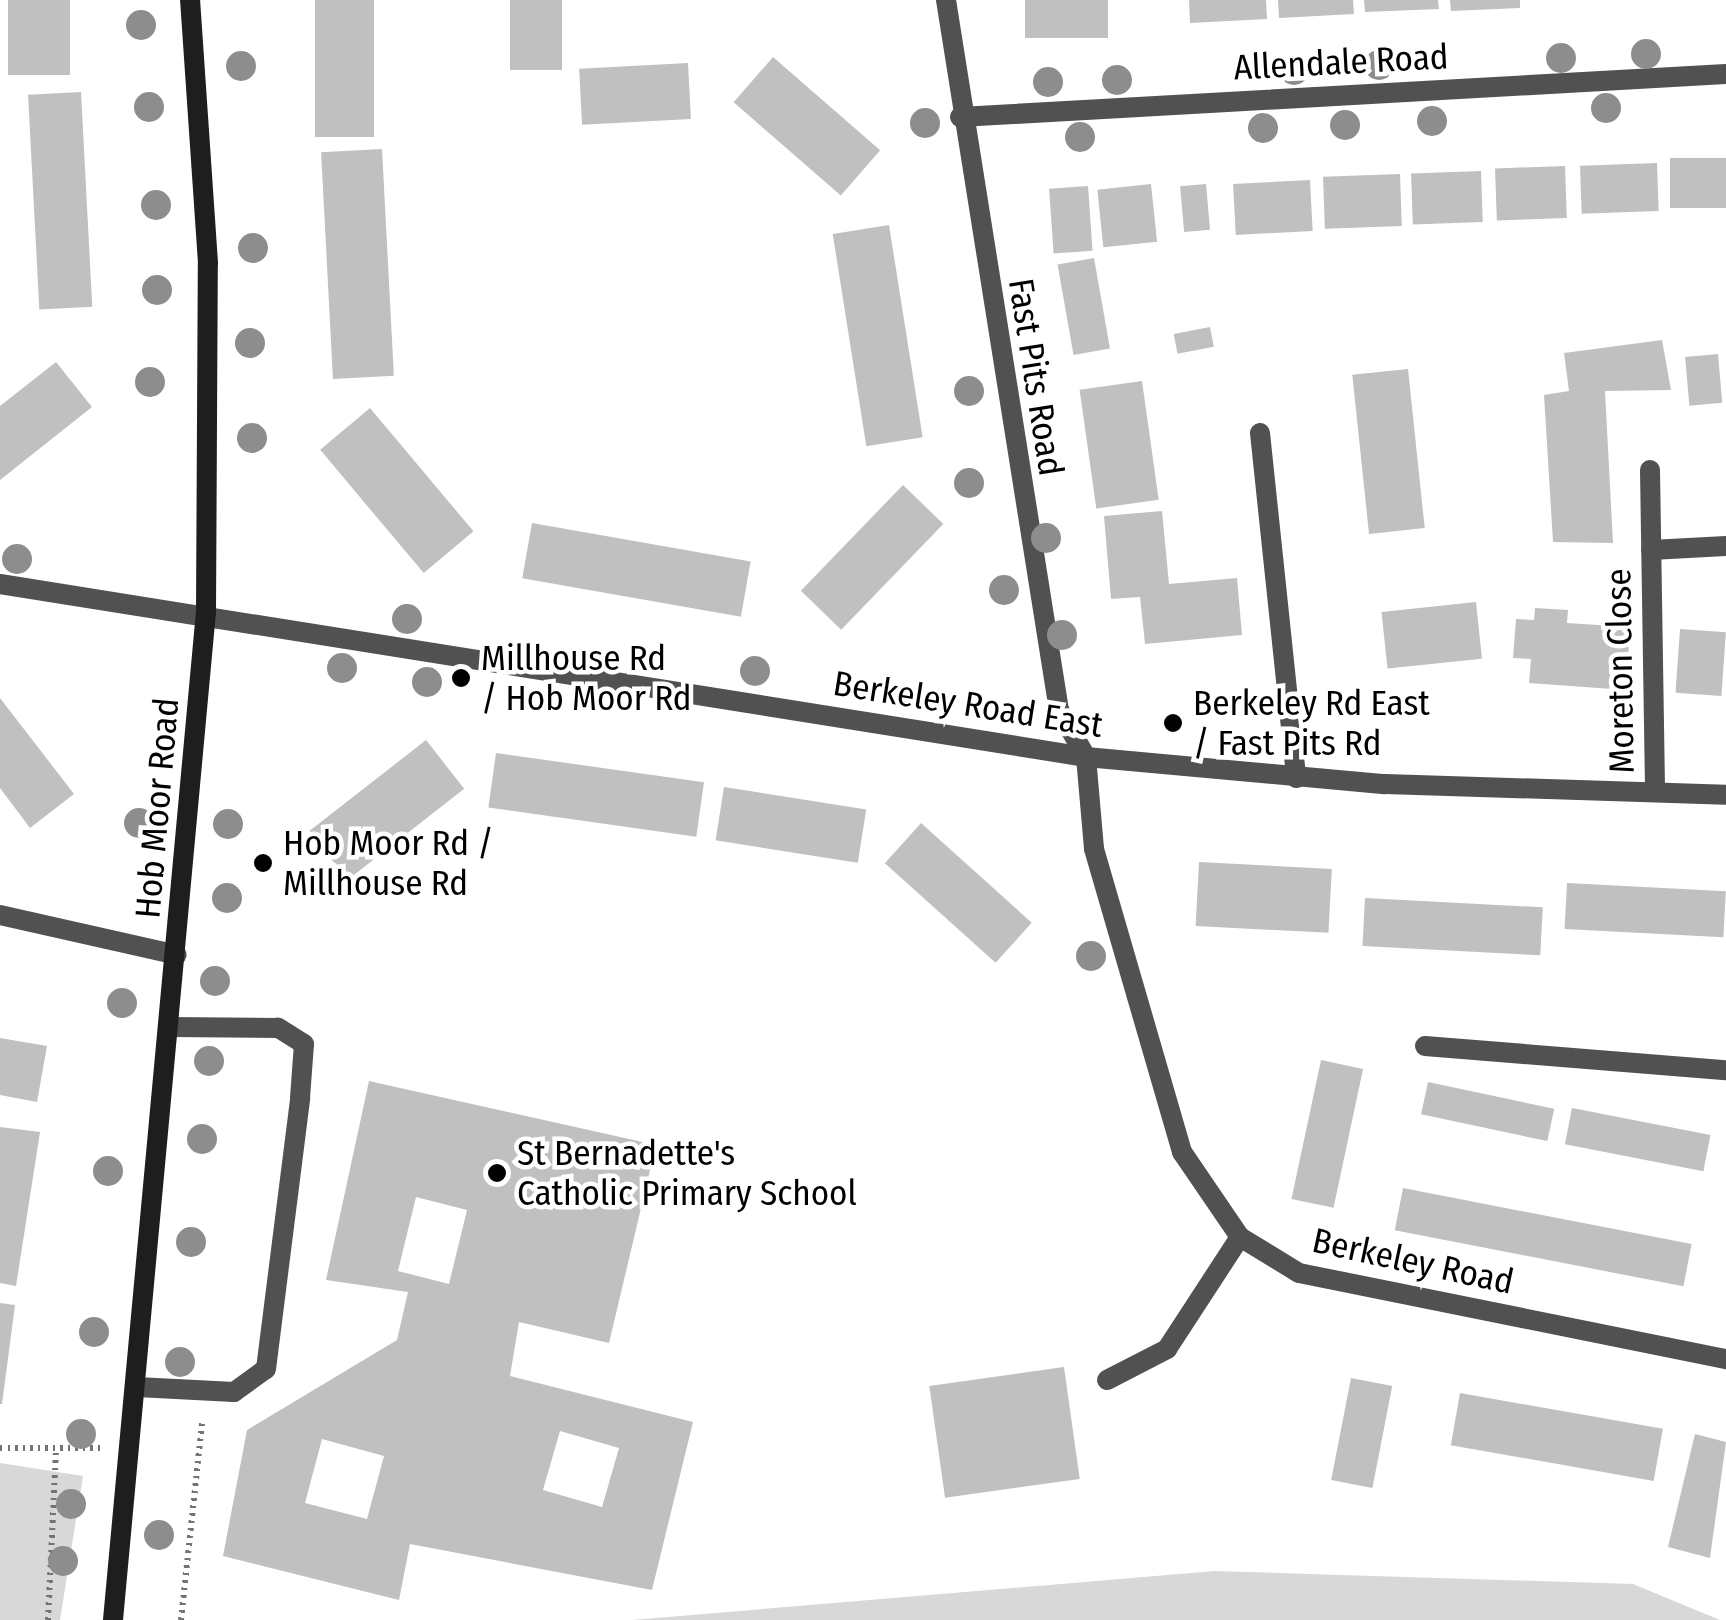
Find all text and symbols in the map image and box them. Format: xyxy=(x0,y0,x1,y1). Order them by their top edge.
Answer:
street label: Allendale Road xyxy=(1232,35,1450,89)
street label: Fast Pits Road xyxy=(1000,275,1072,479)
street label: Moreton Close xyxy=(1597,568,1643,774)
place label: Millhouse Rd / Hob Moor Rd xyxy=(481,637,692,719)
street label: Berkeley Road East xyxy=(830,662,1106,746)
marker: Millhouse Rd / Hob Moor Rd xyxy=(450,667,472,689)
place label: Berkeley Rd East / Fast Pits Rd xyxy=(1193,682,1430,764)
street label: Hob Moor Road xyxy=(126,696,188,920)
marker: Berkeley Rd East / Fast Pits Rd xyxy=(1162,712,1184,734)
place label: Hob Moor Rd / Millhouse Rd xyxy=(283,822,494,904)
marker: Hob Moor Rd / Millhouse Rd xyxy=(252,852,274,874)
place label: St Bernadette's Catholic Primary School xyxy=(517,1132,857,1214)
marker: St Bernadette's Catholic Primary School xyxy=(486,1162,508,1184)
street label: Berkeley Road xyxy=(1309,1219,1517,1303)

